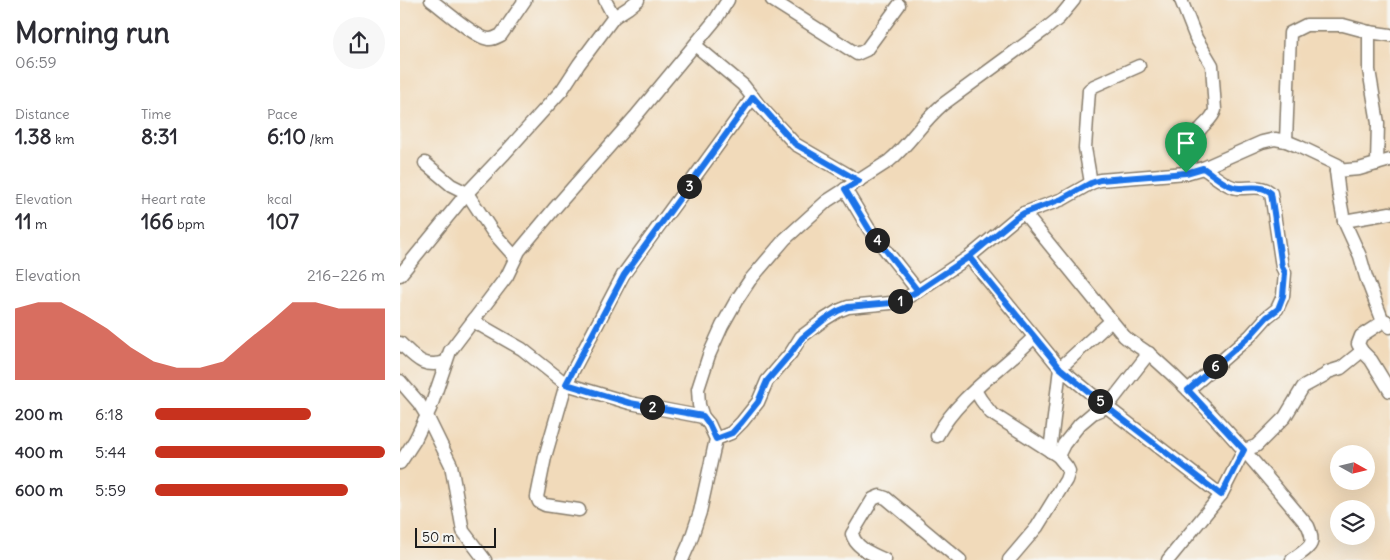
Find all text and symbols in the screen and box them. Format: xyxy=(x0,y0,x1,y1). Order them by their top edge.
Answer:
text: Morning run xyxy=(15,15,170,51)
button: share xyxy=(333,17,385,69)
text: 06:59 xyxy=(15,52,57,72)
text: Distance xyxy=(15,105,70,123)
text: Time xyxy=(141,105,171,123)
text: Pace xyxy=(267,105,297,123)
pin xyxy=(1165,122,1207,173)
text: 1.38 xyxy=(15,123,52,150)
text: 8:31 xyxy=(141,123,178,150)
text: 6:10 xyxy=(267,123,306,150)
icon: arrive xyxy=(1172,129,1200,157)
text: km xyxy=(52,130,74,148)
text: /km xyxy=(306,130,334,148)
pin: 3 xyxy=(676,174,702,198)
text: 3 xyxy=(686,177,693,195)
text: Elevation xyxy=(15,190,72,208)
text: Heart rate xyxy=(141,190,206,208)
text: kcal xyxy=(267,190,292,208)
text: 11 xyxy=(15,208,32,235)
text: 166 xyxy=(141,208,174,235)
text: 107 xyxy=(267,208,299,235)
text: m xyxy=(32,215,47,233)
text: bpm xyxy=(174,215,205,233)
pin: 4 xyxy=(864,228,890,252)
text: 4 xyxy=(873,231,882,249)
text: Elevation xyxy=(15,265,81,285)
text: 216–226 m xyxy=(307,265,385,285)
pin: 1 xyxy=(888,288,912,314)
text: 1 xyxy=(898,292,903,310)
pin: 6 xyxy=(1202,354,1228,378)
text: 6 xyxy=(1211,357,1220,375)
pin: 5 xyxy=(1088,388,1112,414)
text: 5 xyxy=(1096,392,1105,410)
pin: 2 xyxy=(640,394,664,420)
text: 2 xyxy=(649,398,656,416)
text: 200 m xyxy=(15,404,63,424)
text: 6:18 xyxy=(95,404,123,424)
text: 400 m xyxy=(15,442,63,462)
text: 5:44 xyxy=(95,442,126,462)
north arrow xyxy=(1330,445,1375,490)
map controls xyxy=(1330,445,1375,545)
text: 600 m xyxy=(15,480,63,500)
text: 5:59 xyxy=(95,480,126,500)
button: layers xyxy=(1330,500,1375,545)
scale bar xyxy=(415,525,496,548)
text: 50 m xyxy=(422,528,455,546)

